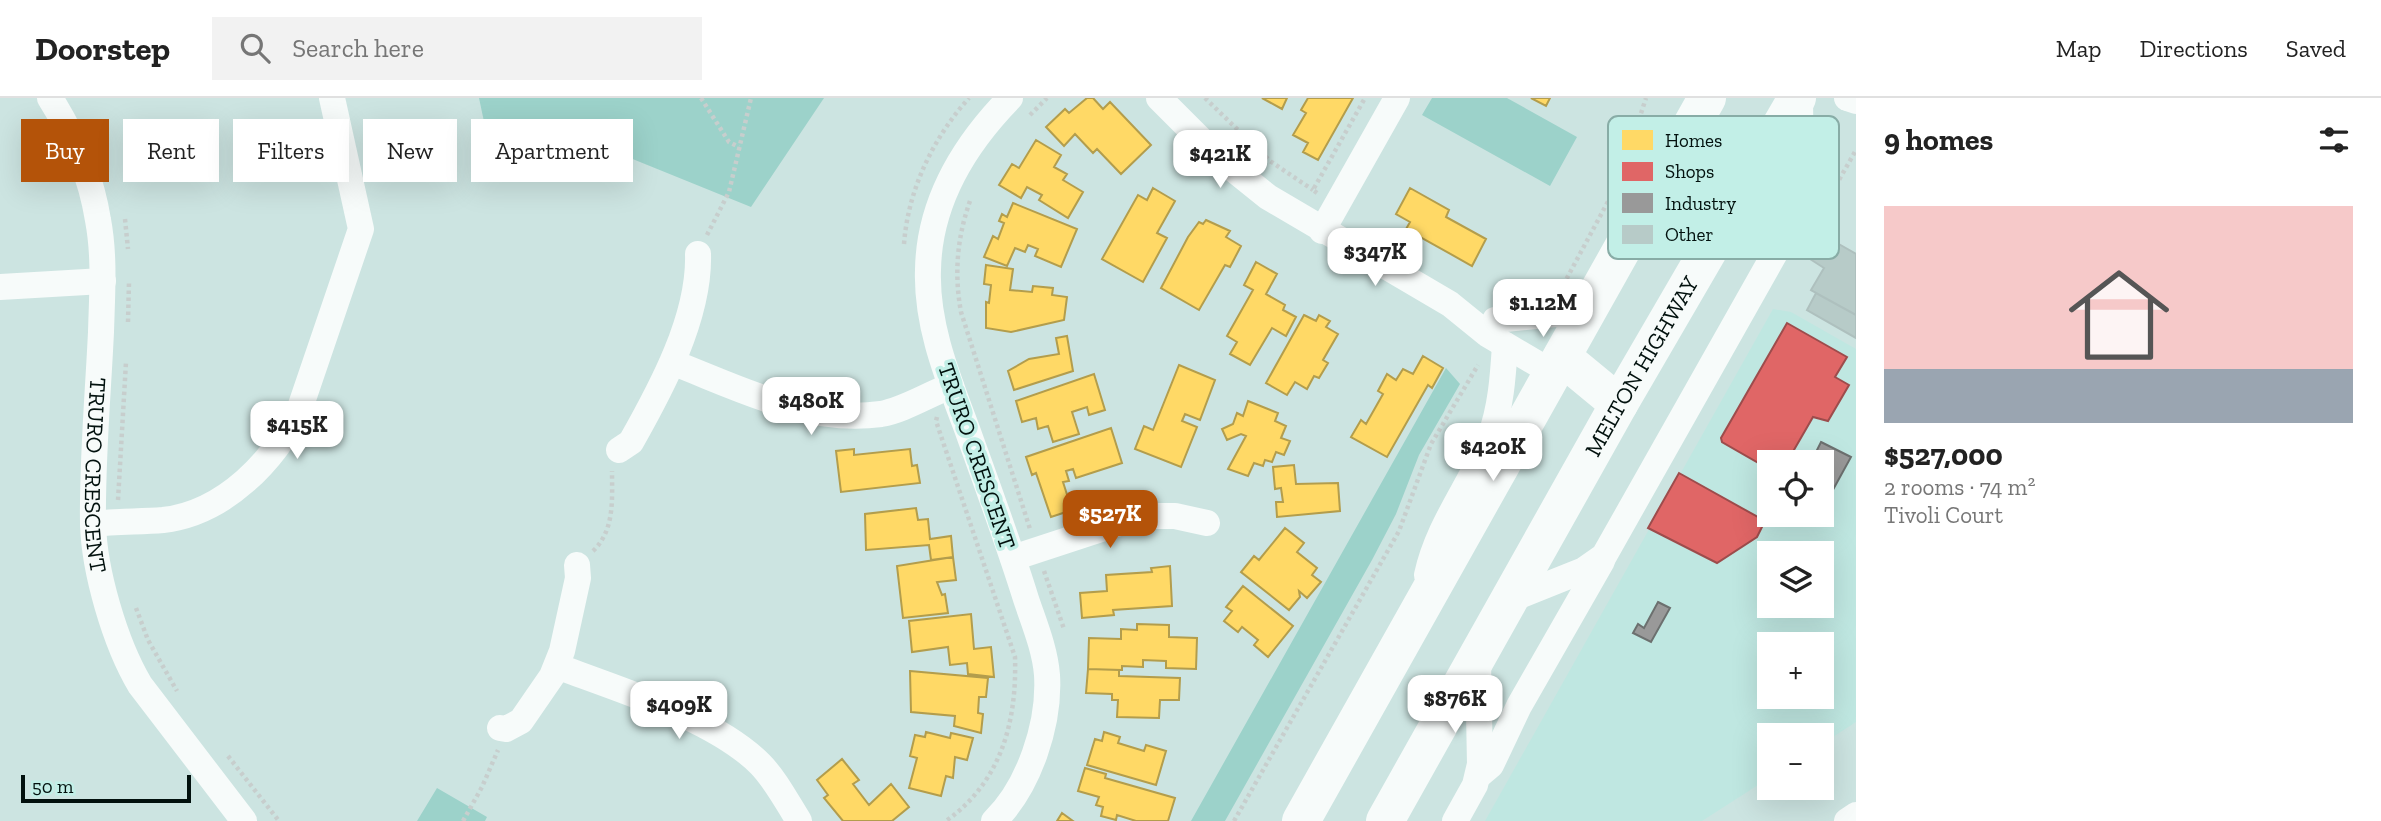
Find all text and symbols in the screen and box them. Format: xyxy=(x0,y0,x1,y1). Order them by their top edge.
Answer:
search box xyxy=(212,17,702,80)
text: Doorstep xyxy=(35,29,170,68)
icon: search xyxy=(236,29,274,67)
text: Search here xyxy=(292,32,424,64)
text: Map xyxy=(2056,34,2102,63)
text: Directions xyxy=(2140,34,2248,63)
text: Saved xyxy=(2286,34,2346,63)
legend xyxy=(1608,116,1839,259)
chip: Buy xyxy=(21,119,109,182)
chip: Rent xyxy=(123,119,219,182)
chip: Filters xyxy=(233,119,349,182)
chip: New xyxy=(363,119,457,182)
chip: Apartment xyxy=(471,119,633,182)
icon: filters xyxy=(2315,121,2353,159)
text: 9 homes xyxy=(1884,122,1993,158)
text: Homes xyxy=(1665,129,1722,152)
pin: $421K xyxy=(1171,130,1269,190)
text: $421K xyxy=(1189,139,1251,167)
text: Shops xyxy=(1665,160,1714,183)
text: Industry xyxy=(1665,192,1736,215)
text: Other xyxy=(1665,223,1713,246)
pin: $347K xyxy=(1326,228,1424,288)
text: $347K xyxy=(1343,237,1407,265)
icon: home xyxy=(2056,252,2182,378)
street label: MELTON HIGHWAY xyxy=(1579,270,1705,461)
pin: $1.12M xyxy=(1486,280,1600,339)
text: $1.12M xyxy=(1509,288,1577,316)
street label: TRURO CRESCENT xyxy=(932,359,1022,553)
street label: TRURO CRESCENT xyxy=(79,377,113,575)
pin: $480K xyxy=(762,378,860,437)
text: $480K xyxy=(778,386,844,414)
pin: $415K xyxy=(248,402,346,461)
text: $415K xyxy=(266,410,328,438)
pin: $420K xyxy=(1444,424,1542,483)
text: $420K xyxy=(1460,432,1526,460)
text: $527,000 xyxy=(1884,437,2003,473)
map controls xyxy=(1757,450,1834,800)
button: locate xyxy=(1757,450,1834,527)
text: 2 rooms · 74 m² xyxy=(1884,473,2035,501)
pin: $527K xyxy=(1061,490,1159,550)
text: $527K xyxy=(1079,499,1141,527)
text: Tivoli Court xyxy=(1884,501,2003,529)
button: layers xyxy=(1757,541,1834,618)
button: + xyxy=(1757,632,1834,709)
pin: $876K xyxy=(1406,676,1504,735)
pin: $409K xyxy=(630,682,728,741)
text: $876K xyxy=(1424,684,1486,712)
text: $409K xyxy=(646,690,712,718)
button: − xyxy=(1757,723,1834,800)
scale bar xyxy=(21,772,191,804)
text: 50 m xyxy=(32,775,73,798)

